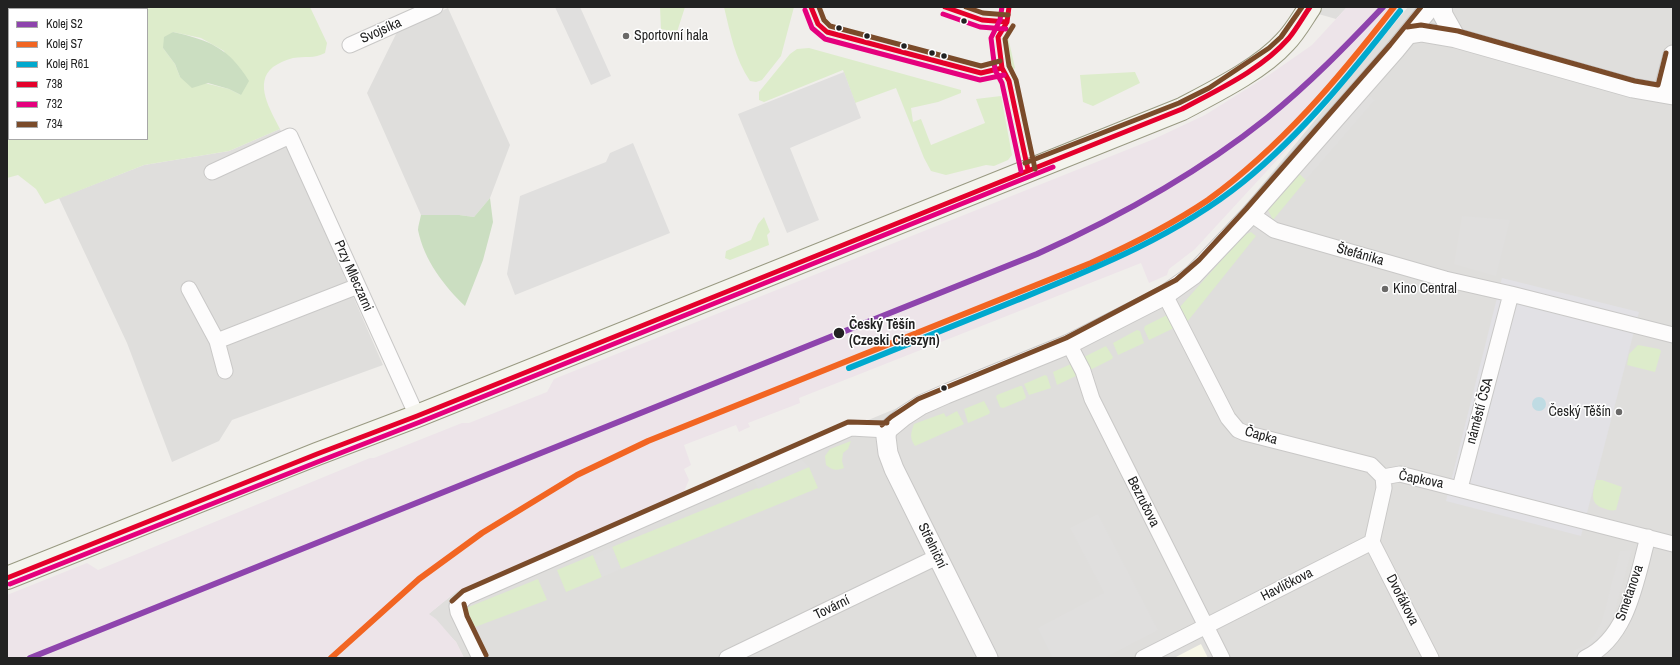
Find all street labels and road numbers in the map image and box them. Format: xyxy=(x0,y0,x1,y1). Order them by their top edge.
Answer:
street label: Svojsíka xyxy=(358,15,404,47)
street label: Przy Mleczarni xyxy=(330,238,376,314)
street label: Štefánika xyxy=(1334,240,1386,270)
street label: náměstí ČSA xyxy=(1463,376,1497,446)
street label: Čapka xyxy=(1243,423,1279,449)
street label: Čapkova xyxy=(1397,467,1445,493)
street label: Bezručova xyxy=(1123,474,1163,530)
street label: Střelniční xyxy=(914,521,950,571)
street label: Smetanova xyxy=(1613,563,1647,623)
street label: Havlíčkova xyxy=(1258,565,1316,605)
street label: Dvořákova xyxy=(1382,572,1422,628)
street label: Tovární xyxy=(811,592,853,624)

